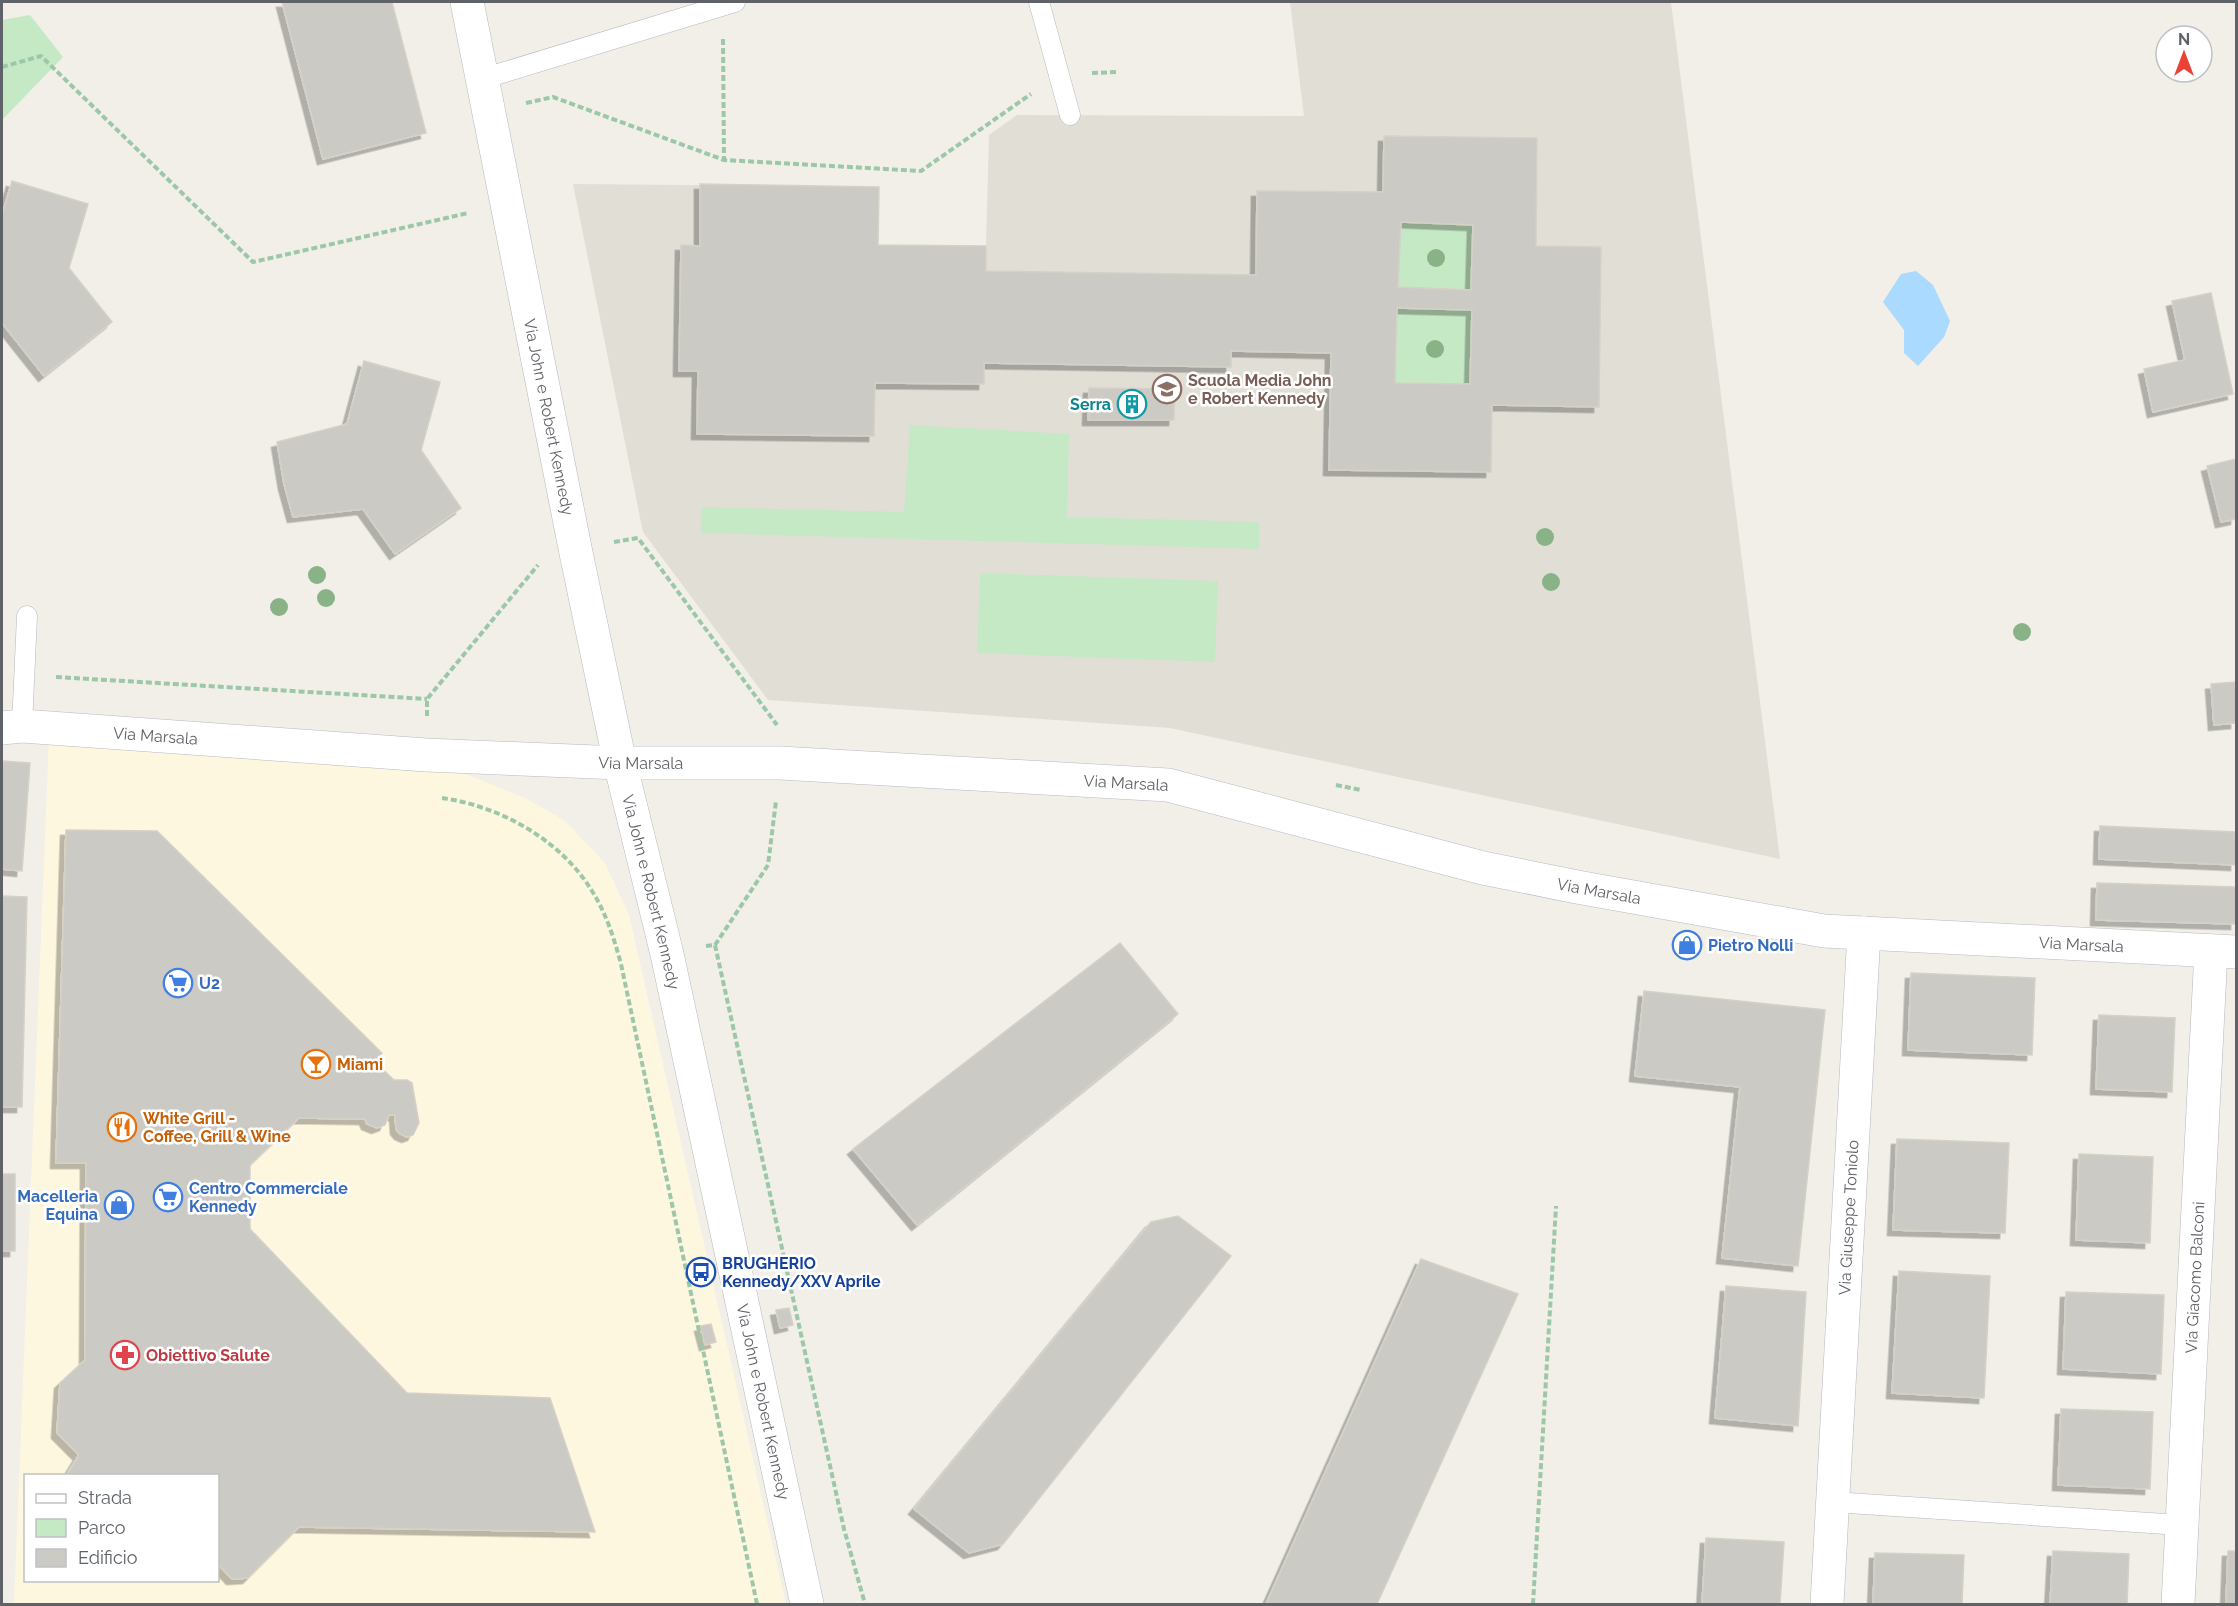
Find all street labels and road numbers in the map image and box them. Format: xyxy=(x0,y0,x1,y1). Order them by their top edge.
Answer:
street label: Via John e Robert Kennedy xyxy=(520,317,578,517)
street label: Via Marsala xyxy=(112,723,199,748)
street label: Via Marsala xyxy=(598,753,683,773)
street label: Via Marsala xyxy=(1083,771,1169,795)
street label: Via John e Robert Kennedy xyxy=(619,792,684,992)
street label: Via Marsala xyxy=(1555,874,1643,908)
street label: Via Marsala xyxy=(2038,932,2124,956)
street label: Via Giuseppe Toniolo xyxy=(1835,1139,1862,1296)
street label: Via Giacomo Balconi xyxy=(2181,1201,2208,1354)
street label: Via John e Robert Kennedy xyxy=(733,1302,794,1502)

